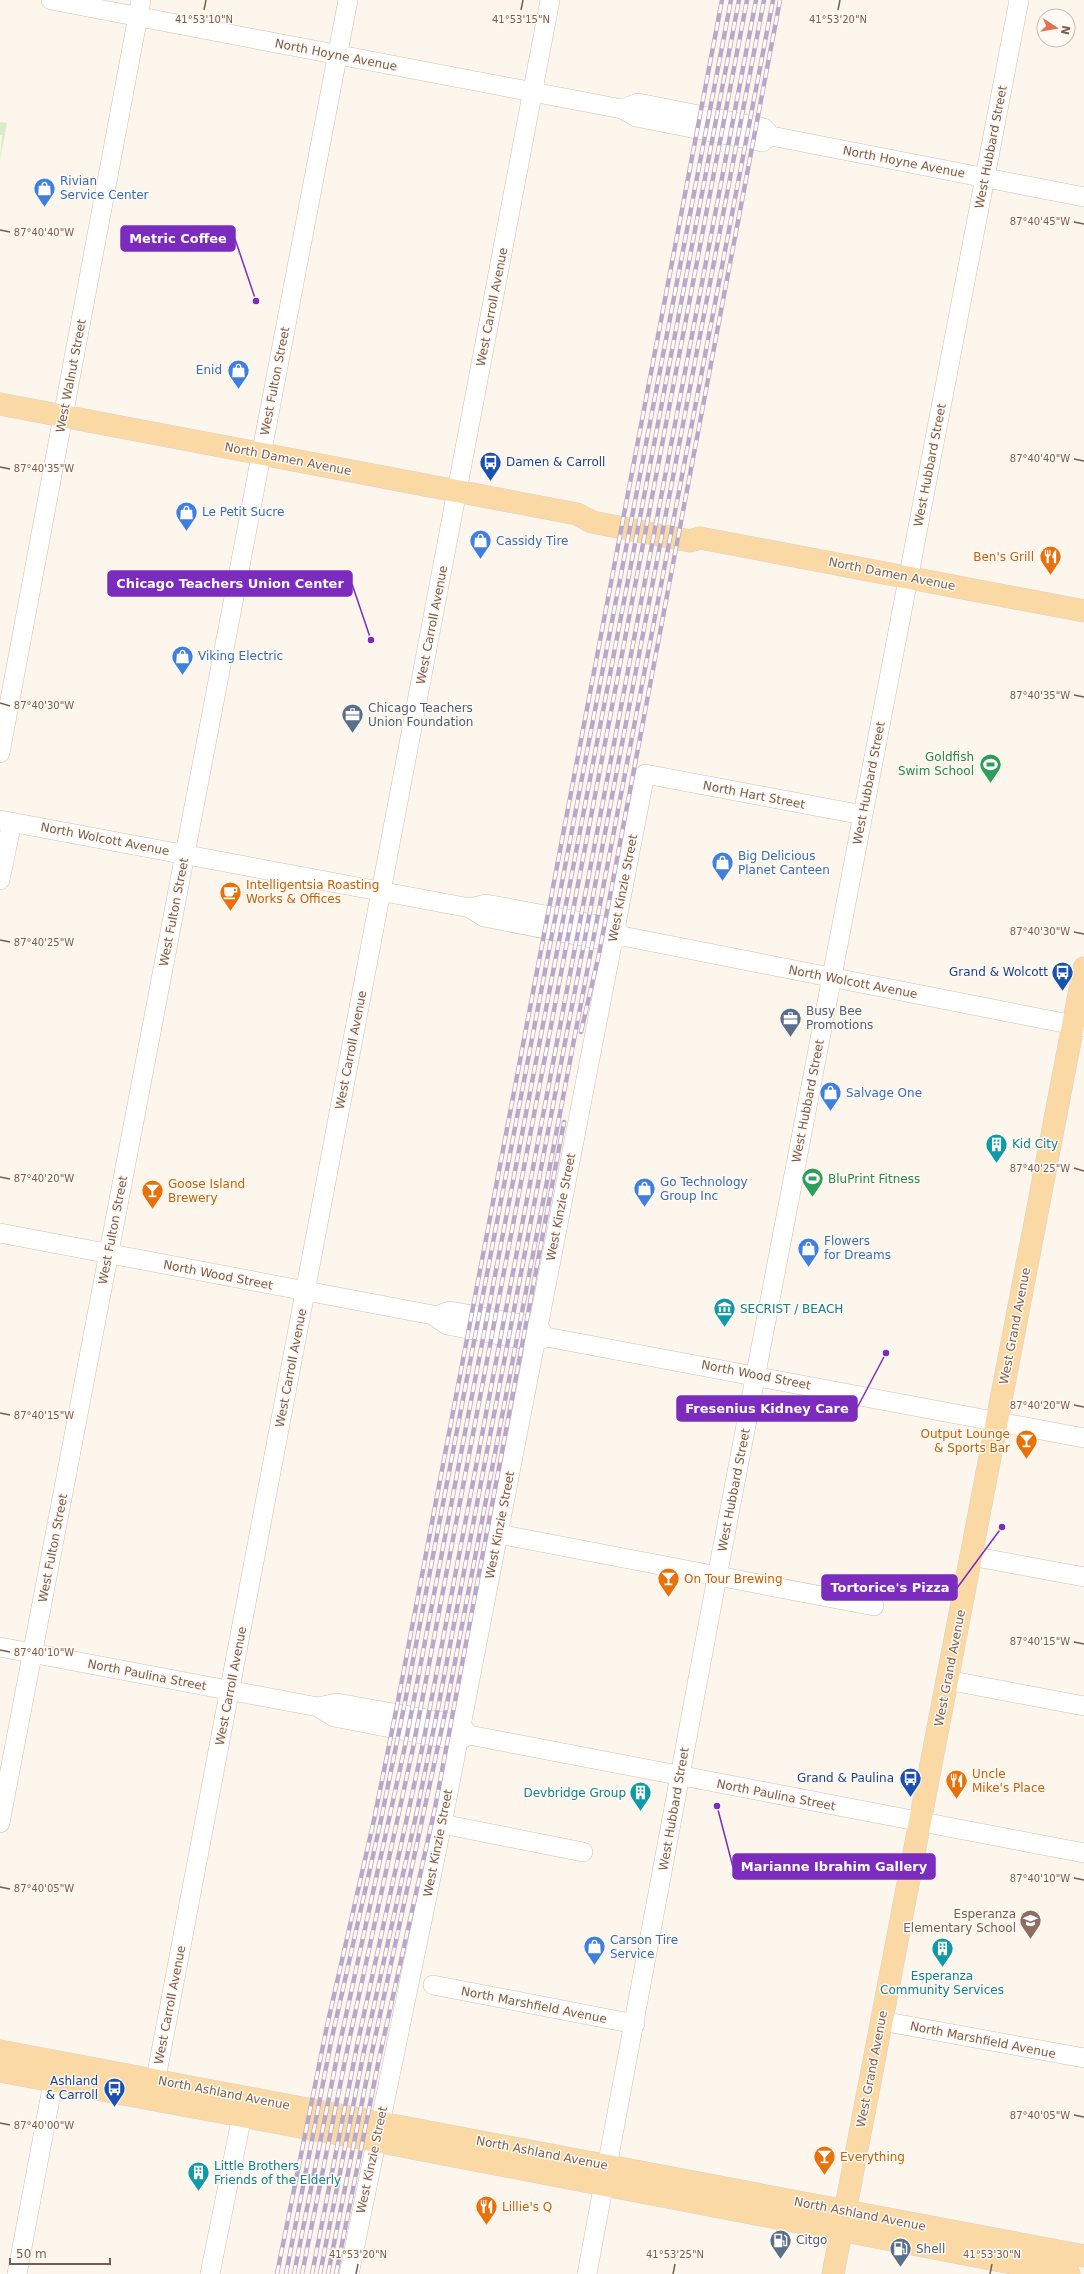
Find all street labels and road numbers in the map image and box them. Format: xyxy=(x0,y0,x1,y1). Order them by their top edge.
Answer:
street label: North Hoyne Avenue xyxy=(274,36,398,74)
street label: West Hubbard Street xyxy=(972,84,1010,210)
street label: North Hoyne Avenue xyxy=(842,143,966,181)
street label: West Carroll Avenue xyxy=(474,246,510,368)
street label: West Walnut Street xyxy=(53,318,89,434)
street label: West Fulton Street xyxy=(258,325,292,437)
street label: West Hubbard Street xyxy=(911,402,949,528)
street label: North Damen Avenue xyxy=(223,440,353,478)
street label: North Damen Avenue xyxy=(827,555,957,593)
street label: West Carroll Avenue xyxy=(414,564,450,686)
street label: West Hubbard Street xyxy=(850,720,888,846)
street label: North Hart Street xyxy=(702,778,807,812)
street label: North Wolcott Avenue xyxy=(39,820,171,858)
street label: West Kinzie Street xyxy=(606,833,640,943)
street label: West Fulton Street xyxy=(157,856,191,968)
street label: North Wolcott Avenue xyxy=(787,963,919,1001)
street label: West Carroll Avenue xyxy=(333,989,369,1111)
street label: West Hubbard Street xyxy=(789,1038,827,1164)
street label: West Kinzie Street xyxy=(544,1152,578,1262)
street label: West Fulton Street xyxy=(96,1174,130,1286)
street label: North Wood Street xyxy=(162,1258,274,1293)
street label: West Grand Avenue xyxy=(997,1266,1033,1386)
street label: West Carroll Avenue xyxy=(273,1307,309,1429)
street label: North Wood Street xyxy=(700,1358,812,1393)
street label: West Hubbard Street xyxy=(715,1427,753,1553)
street label: West Kinzie Street xyxy=(483,1470,517,1580)
street label: West Fulton Street xyxy=(36,1492,70,1604)
street label: West Grand Avenue xyxy=(932,1608,968,1728)
street label: West Carroll Avenue xyxy=(213,1625,249,1747)
street label: North Paulina Street xyxy=(86,1657,208,1693)
street label: West Hubbard Street xyxy=(656,1746,692,1872)
street label: North Paulina Street xyxy=(715,1777,837,1813)
street label: West Kinzie Street xyxy=(421,1788,455,1898)
street label: West Carroll Avenue xyxy=(152,1944,188,2066)
street label: North Marshfield Avenue xyxy=(460,1984,608,2026)
street label: West Grand Avenue xyxy=(854,2009,890,2129)
street label: North Marshfield Avenue xyxy=(909,2019,1057,2061)
street label: North Ashland Avenue xyxy=(157,2073,291,2113)
street label: West Kinzie Street xyxy=(354,2105,390,2215)
street label: North Ashland Avenue xyxy=(475,2133,609,2173)
street label: North Ashland Avenue xyxy=(793,2194,927,2234)

